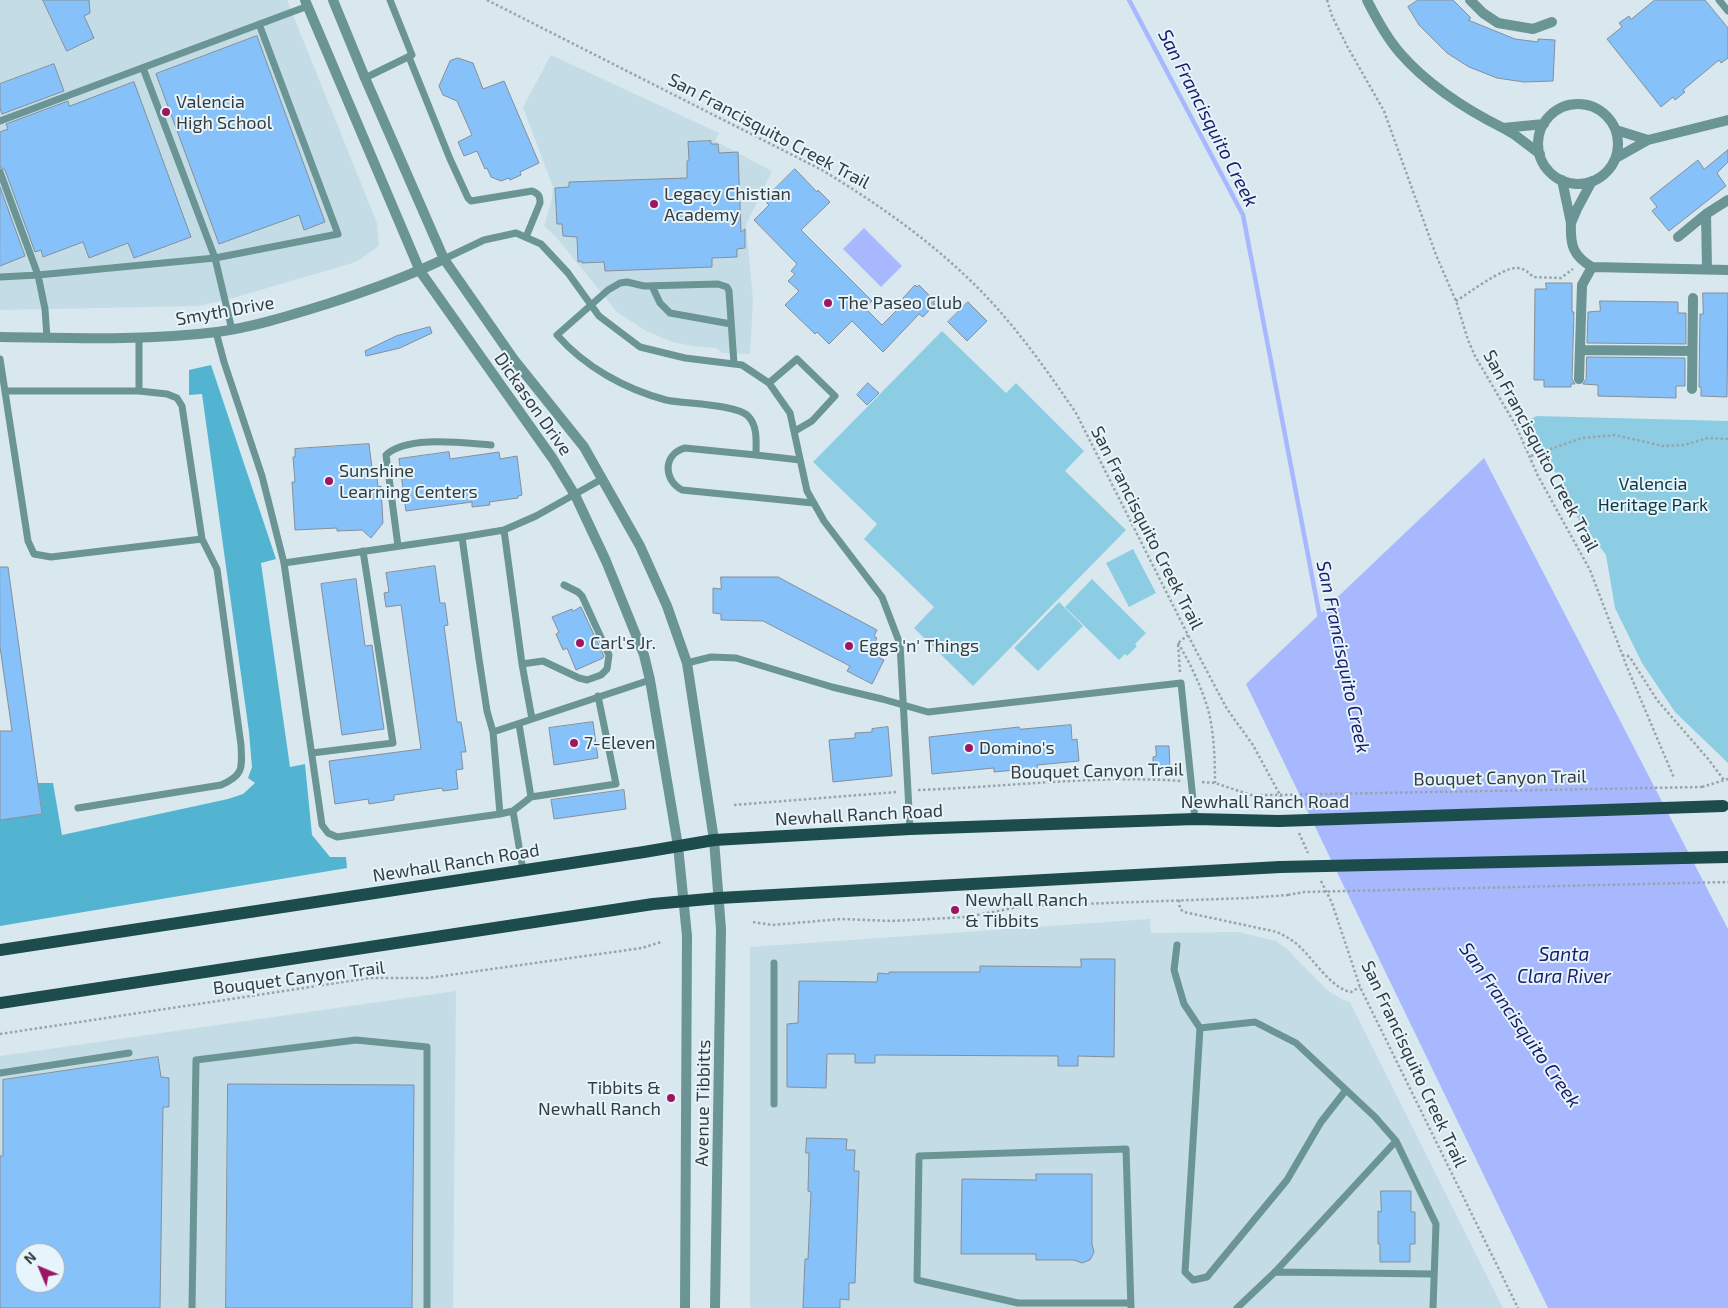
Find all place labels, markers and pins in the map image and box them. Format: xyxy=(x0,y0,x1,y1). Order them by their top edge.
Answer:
place label: Valencia High School xyxy=(176,91,272,134)
marker: Valencia High School xyxy=(160,106,172,118)
place label: Legacy Chistian Academy xyxy=(664,183,791,225)
marker: Legacy Chistian Academy xyxy=(648,198,660,210)
place label: The Paseo Club xyxy=(838,292,962,314)
marker: The Paseo Club xyxy=(822,297,834,309)
place label: Sunshine Learning Centers xyxy=(339,460,478,502)
marker: Sunshine Learning Centers xyxy=(323,475,335,487)
place label: Carl's Jr. xyxy=(590,632,656,654)
place label: Eggs 'n' Things xyxy=(859,635,979,657)
marker: Carl's Jr. xyxy=(574,637,586,649)
marker: Eggs 'n' Things xyxy=(843,640,855,652)
place label: 7-Eleven xyxy=(584,732,656,754)
marker: 7-Eleven xyxy=(568,737,580,749)
place label: Domino's xyxy=(979,737,1055,759)
marker: Domino's xyxy=(963,742,975,754)
place label: Newhall Ranch & Tibbits xyxy=(965,889,1088,932)
marker: Newhall Ranch & Tibbits xyxy=(949,904,961,916)
place label: Tibbits & Newhall Ranch xyxy=(538,1077,661,1120)
marker: Tibbits & Newhall Ranch xyxy=(665,1092,677,1104)

